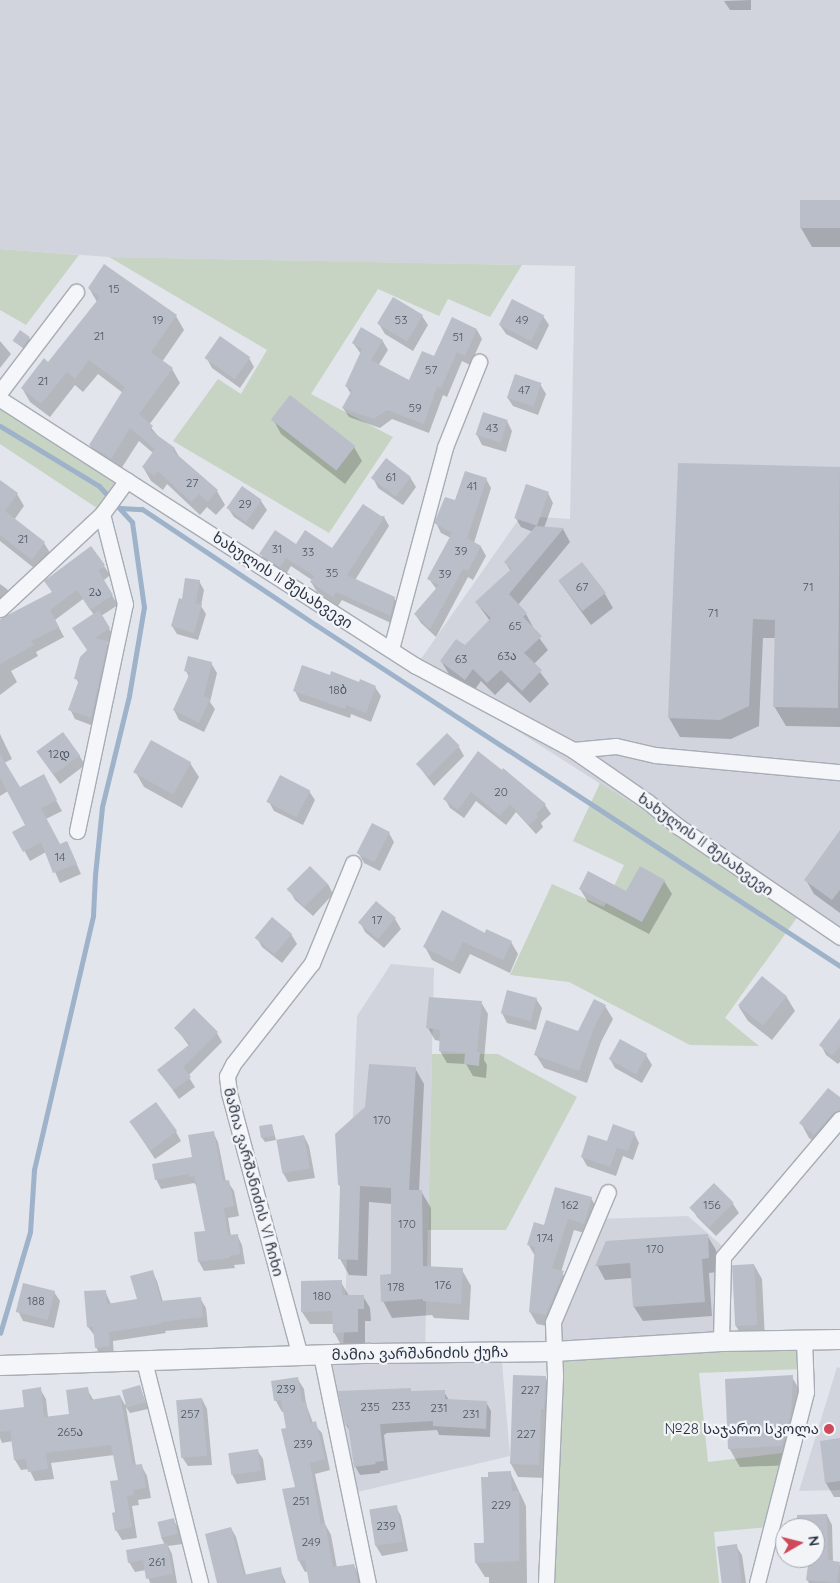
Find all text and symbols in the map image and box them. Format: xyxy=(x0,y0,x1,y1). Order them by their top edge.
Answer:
house number: 15 xyxy=(109,282,119,296)
house number: 19 xyxy=(152,313,164,327)
house number: 53 xyxy=(395,313,407,327)
house number: 49 xyxy=(516,313,528,327)
house number: 21 xyxy=(93,329,105,343)
house number: 51 xyxy=(453,330,463,344)
house number: 57 xyxy=(425,363,437,377)
house number: 21 xyxy=(37,374,49,388)
house number: 47 xyxy=(518,383,530,397)
house number: 59 xyxy=(408,401,422,415)
house number: 43 xyxy=(486,421,498,435)
house number: 61 xyxy=(386,470,396,484)
house number: 27 xyxy=(186,476,198,490)
house number: 41 xyxy=(467,479,477,493)
house number: 29 xyxy=(238,497,252,511)
street label: ხახულის II შესახვევი xyxy=(210,528,356,632)
house number: 21 xyxy=(17,532,29,546)
house number: 31 xyxy=(272,542,282,556)
house number: 39 xyxy=(455,544,467,558)
house number: 33 xyxy=(302,545,314,559)
house number: 35 xyxy=(326,566,338,580)
house number: 39 xyxy=(439,567,451,581)
house number: 67 xyxy=(576,580,588,594)
house number: 71 xyxy=(802,580,814,594)
house number: 2ა xyxy=(88,585,102,599)
house number: 71 xyxy=(707,606,719,620)
house number: 65 xyxy=(509,619,521,633)
house number: 63ა xyxy=(497,649,517,663)
house number: 63 xyxy=(455,652,467,666)
house number: 18ბ xyxy=(329,683,347,697)
house number: 12დ xyxy=(48,747,70,761)
house number: 20 xyxy=(494,785,508,799)
street label: ხახულის II შესახვევი xyxy=(635,789,777,899)
house number: 14 xyxy=(55,850,65,864)
house number: 17 xyxy=(372,913,382,927)
street label: მამია ვარშანიძის VI ჩიხი xyxy=(220,1086,288,1278)
house number: 170 xyxy=(373,1113,391,1127)
house number: 162 xyxy=(561,1198,579,1212)
house number: 156 xyxy=(703,1198,721,1212)
house number: 170 xyxy=(398,1217,416,1231)
house number: 174 xyxy=(537,1231,553,1245)
house number: 170 xyxy=(646,1242,664,1256)
house number: 176 xyxy=(435,1278,451,1292)
house number: 178 xyxy=(387,1280,405,1294)
house number: 180 xyxy=(313,1289,331,1303)
house number: 188 xyxy=(27,1294,45,1308)
street label: მამია ვარშანიძის ქუჩა xyxy=(331,1342,509,1364)
house number: 239 xyxy=(276,1382,296,1396)
house number: 227 xyxy=(520,1383,540,1397)
house number: 233 xyxy=(391,1399,411,1413)
house number: 235 xyxy=(360,1400,380,1414)
house number: 231 xyxy=(430,1401,448,1415)
house number: 257 xyxy=(180,1407,200,1421)
house number: 231 xyxy=(462,1407,480,1421)
place label: №28 საჯარო სკოლა xyxy=(664,1420,819,1438)
marker: №28 საჯარო სკოლა xyxy=(823,1423,835,1435)
house number: 265ა xyxy=(57,1425,83,1439)
house number: 227 xyxy=(516,1427,536,1441)
house number: 239 xyxy=(293,1437,313,1451)
house number: 251 xyxy=(292,1494,310,1508)
house number: 229 xyxy=(491,1498,511,1512)
north arrow xyxy=(775,1518,825,1568)
house number: 239 xyxy=(376,1519,396,1533)
house number: 249 xyxy=(301,1535,321,1549)
text: N xyxy=(804,1535,823,1547)
house number: 261 xyxy=(148,1555,166,1569)

